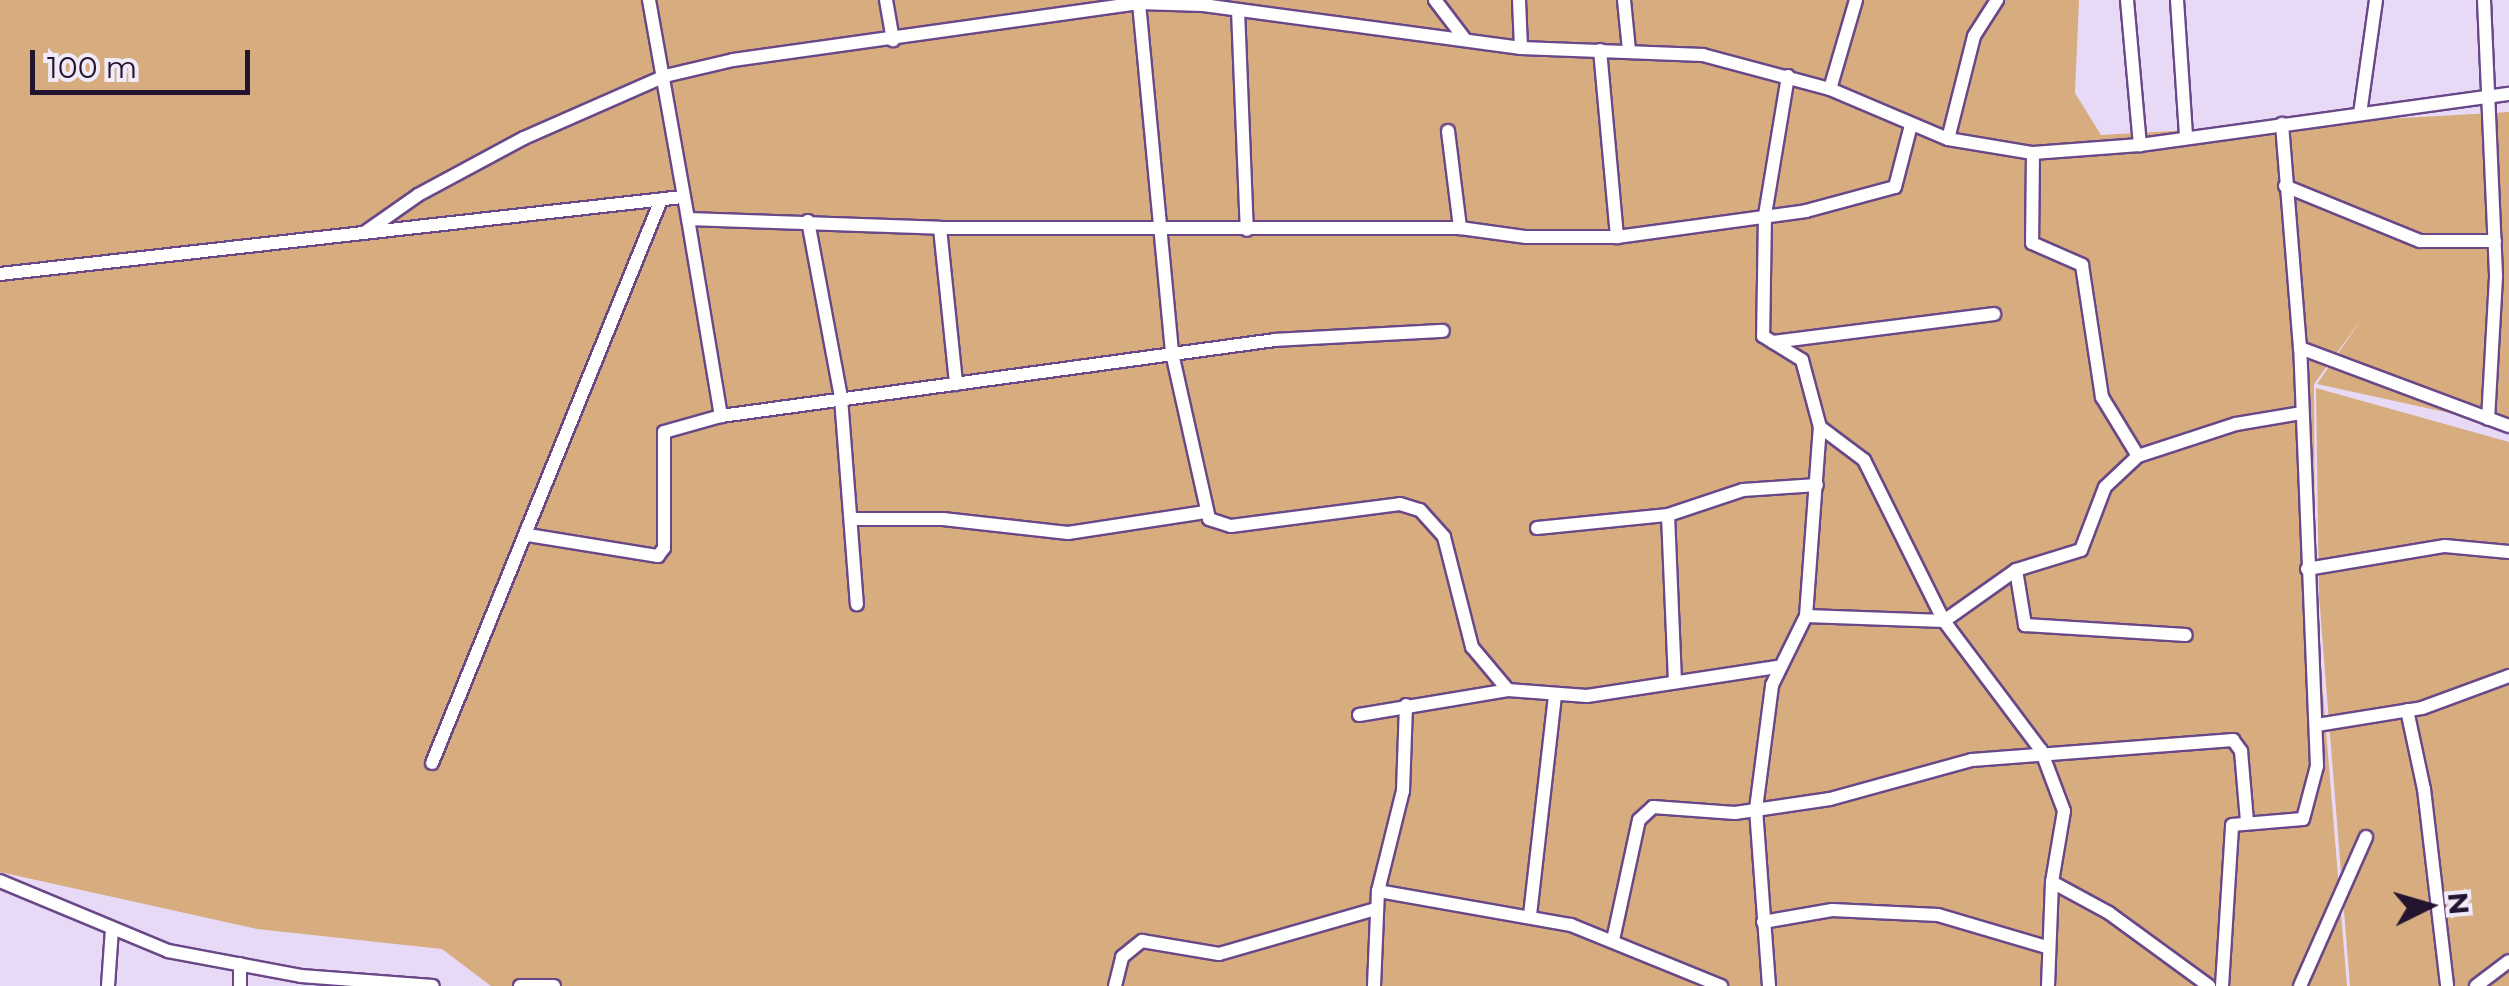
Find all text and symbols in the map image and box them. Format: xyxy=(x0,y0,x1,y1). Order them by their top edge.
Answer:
scale bar xyxy=(35,30,255,92)
text: 100 m xyxy=(47,49,137,86)
north arrow xyxy=(2379,856,2479,956)
text: N xyxy=(2441,891,2477,916)

